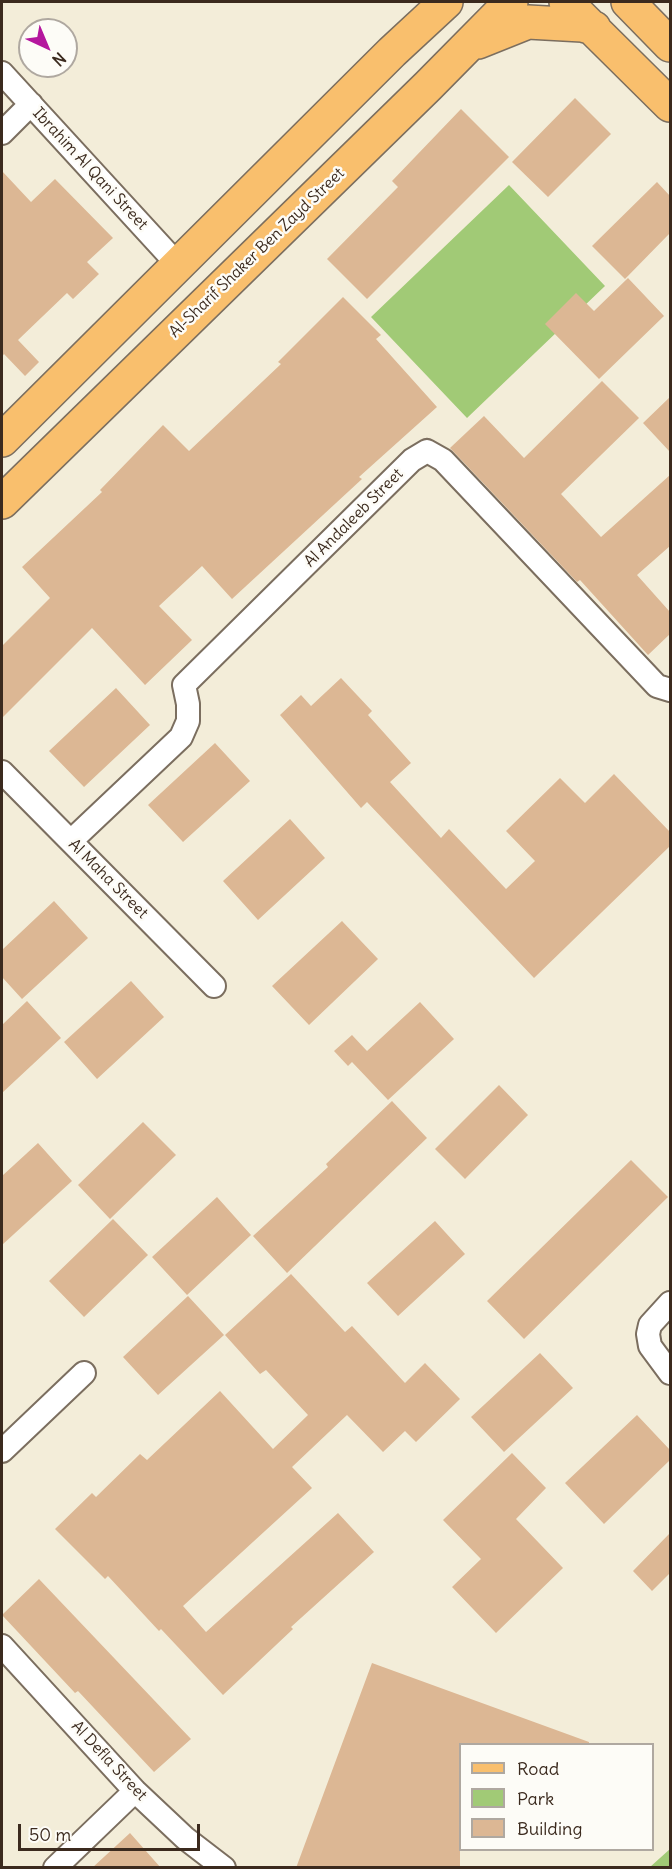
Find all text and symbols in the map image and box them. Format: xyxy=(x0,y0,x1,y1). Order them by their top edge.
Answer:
north arrow xyxy=(18,18,78,78)
text: N xyxy=(48,48,70,71)
street label: Ibrahim Al Qani Street xyxy=(28,104,152,234)
street label: Al-Sharif Shaker Ben Zayd Street xyxy=(165,164,349,342)
street label: Al Andaleeb Street xyxy=(301,465,407,571)
street label: Al Maha Street xyxy=(64,835,152,923)
street label: Al Defla Street xyxy=(67,1717,151,1805)
legend xyxy=(459,1743,654,1851)
text: Road xyxy=(517,1757,559,1780)
text: Park xyxy=(517,1787,554,1810)
scale bar xyxy=(21,1812,202,1850)
text: Building xyxy=(517,1817,582,1840)
text: 50 m xyxy=(29,1823,71,1846)

